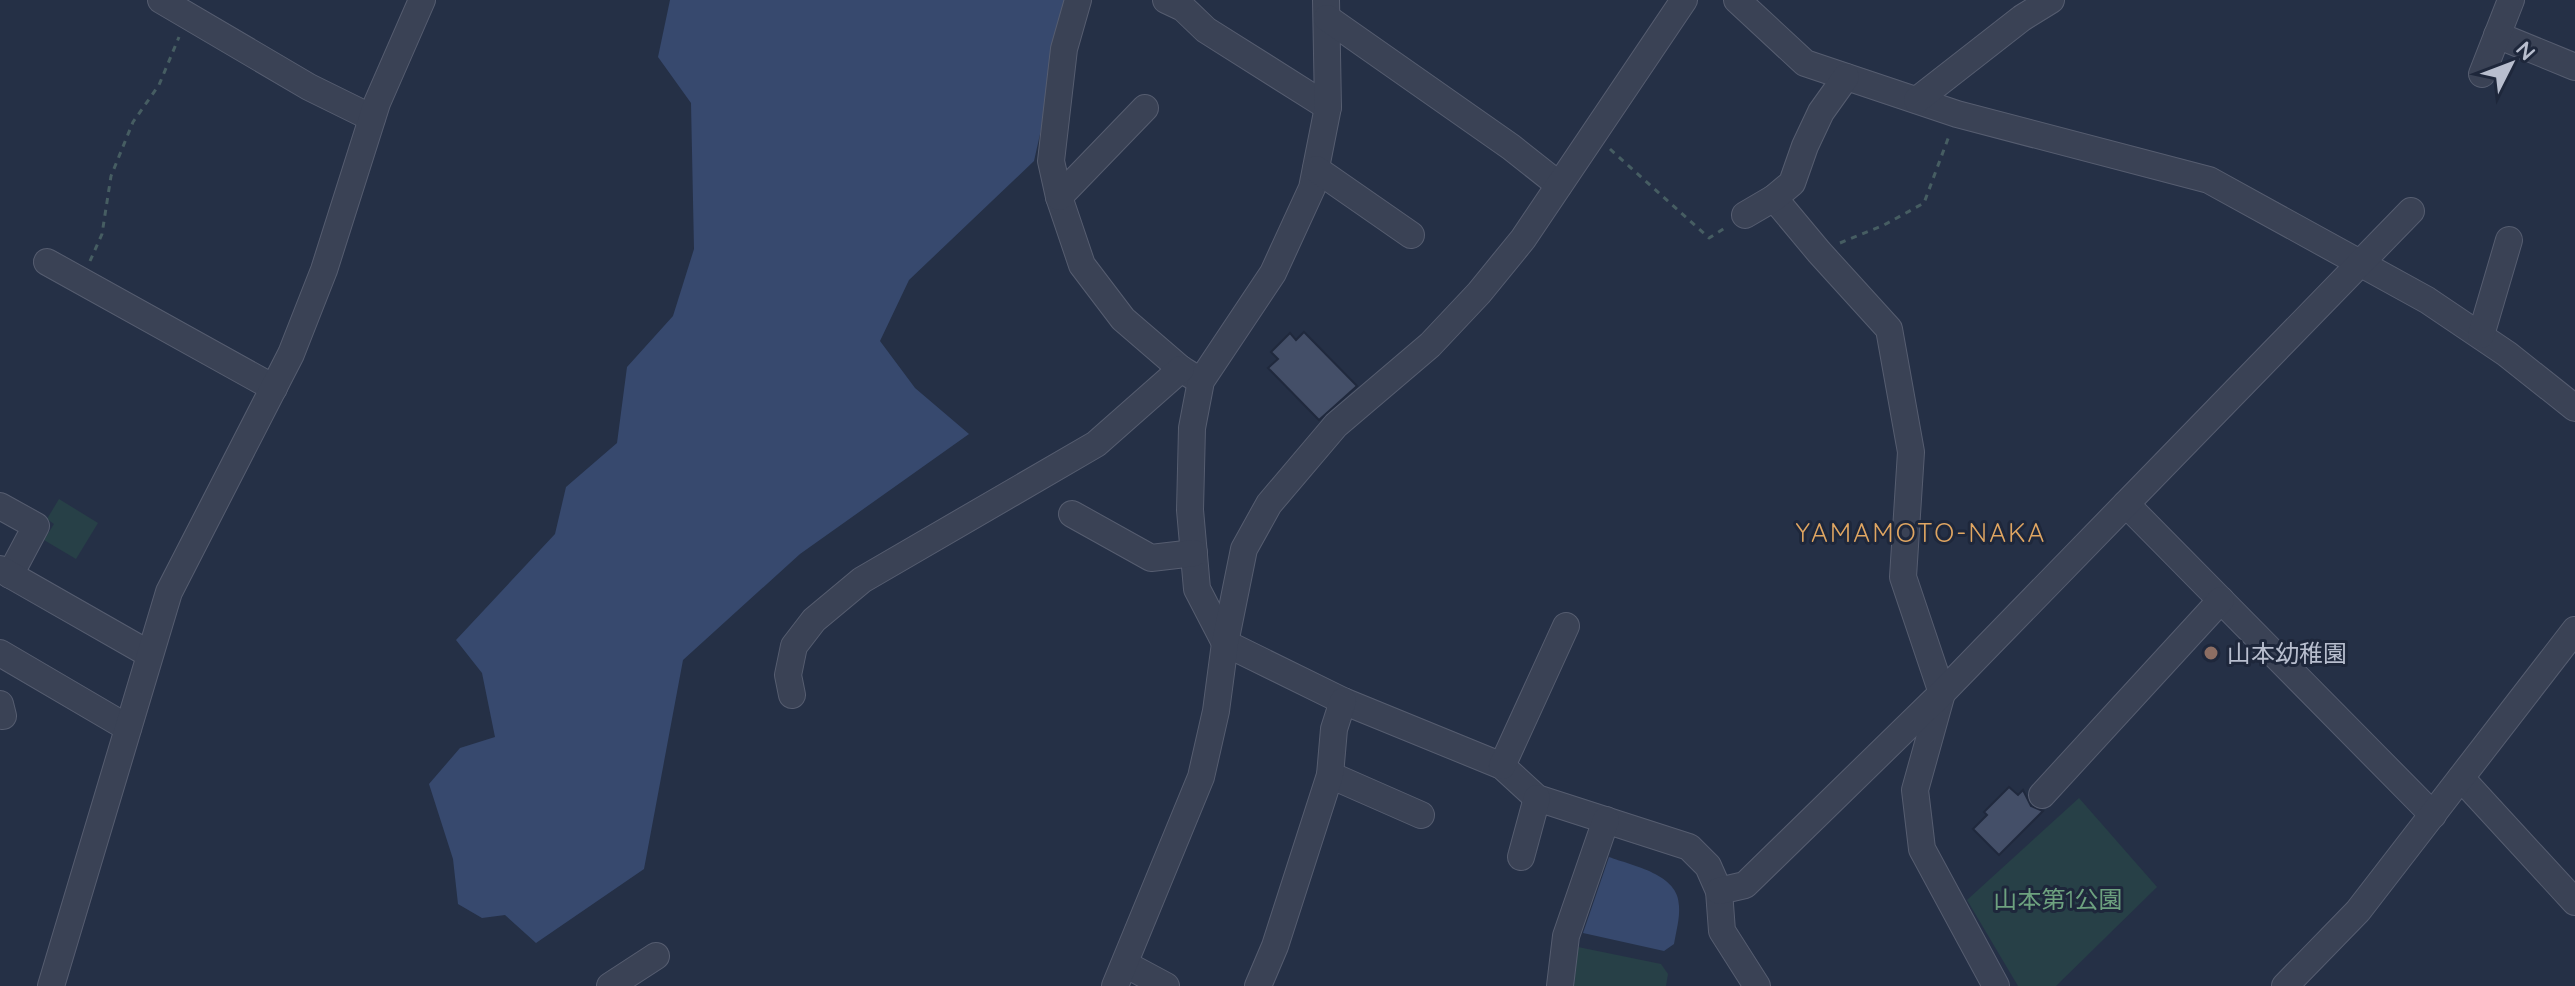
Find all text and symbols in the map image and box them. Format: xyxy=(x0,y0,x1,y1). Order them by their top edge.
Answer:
north arrow xyxy=(2471,24,2551,104)
text: N xyxy=(2510,35,2542,66)
district label: YAMAMOTO-NAKA xyxy=(1796,516,2046,549)
place label: 山本幼稚園 xyxy=(2227,638,2347,668)
marker: 山本幼稚園 xyxy=(2202,644,2220,662)
park label: 山本第1公園 xyxy=(1994,884,2122,914)

